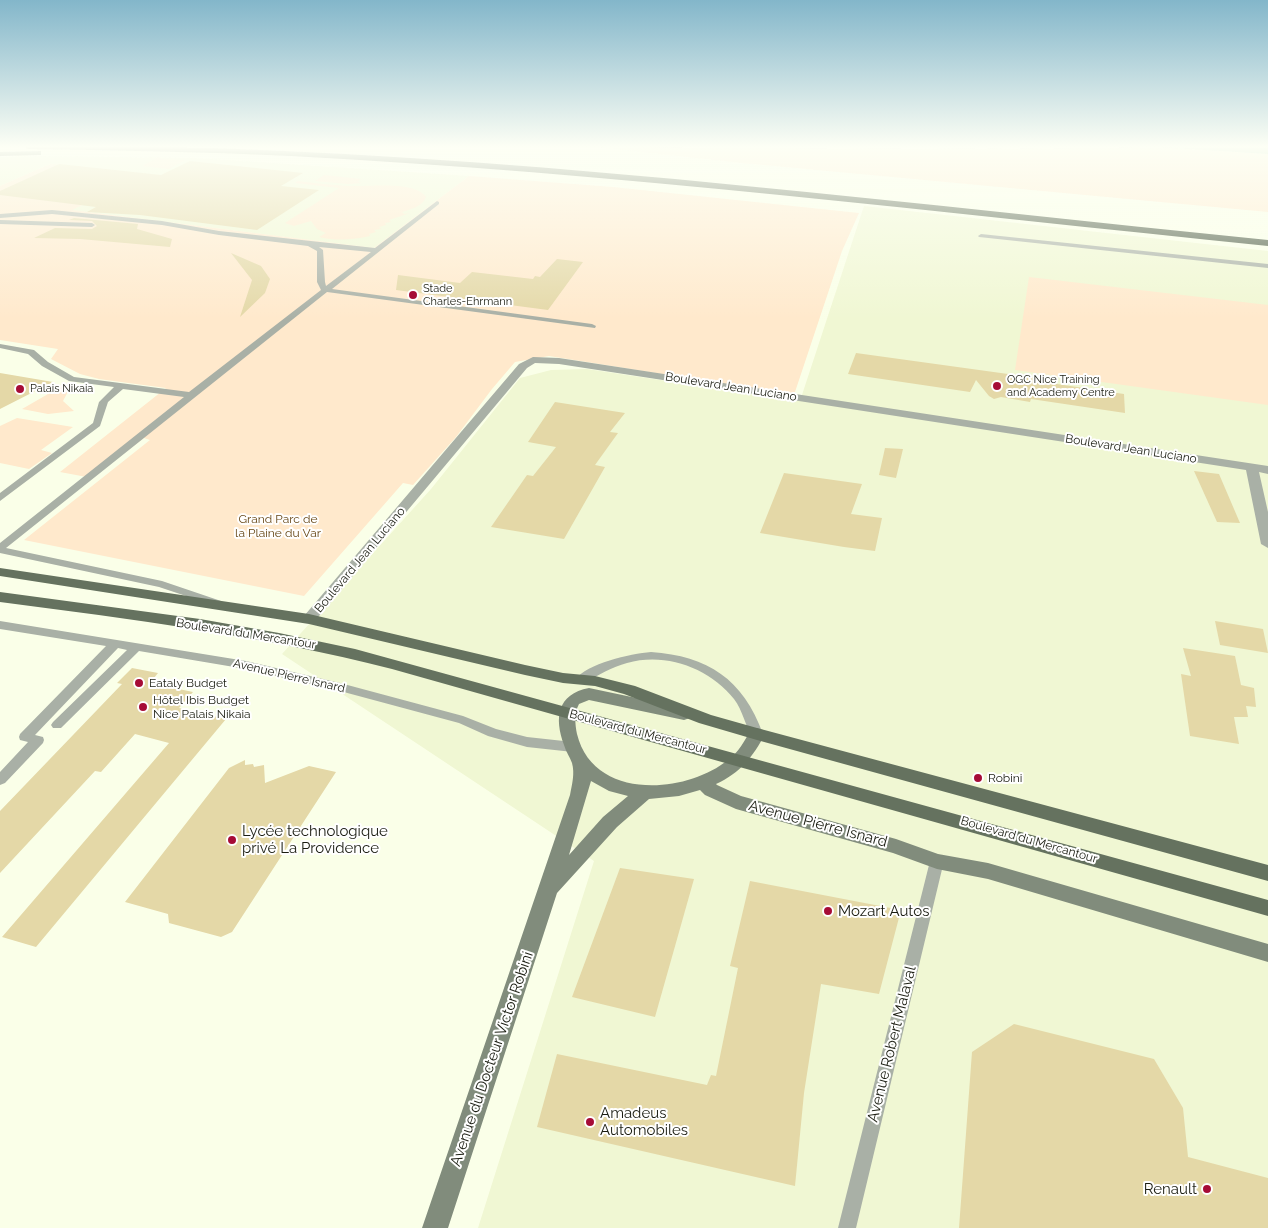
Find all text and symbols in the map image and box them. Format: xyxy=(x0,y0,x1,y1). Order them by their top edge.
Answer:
place label: Stade Charles-Ehrmann xyxy=(423,282,512,308)
marker: Stade Charles-Ehrmann xyxy=(407,289,419,301)
street label: Boulevard Jean Luciano xyxy=(664,369,798,405)
place label: OGC Nice Training and Academy Centre xyxy=(1007,373,1115,399)
marker: OGC Nice Training and Academy Centre xyxy=(991,380,1003,392)
place label: Palais Nikaia xyxy=(30,382,93,396)
marker: Palais Nikaia xyxy=(14,383,26,395)
street label: Boulevard Jean Luciano xyxy=(1064,431,1198,467)
street label: Boulevard Jean Luciano xyxy=(312,504,408,616)
park label: Grand Parc de la Plaine du Var xyxy=(235,512,321,540)
street label: Boulevard du Mercantour xyxy=(175,616,317,652)
street label: Avenue Pierre Isnard xyxy=(232,656,346,696)
place label: Eataly Budget xyxy=(149,676,227,690)
marker: Eataly Budget xyxy=(133,677,145,689)
place label: Hôtel Ibis Budget Nice Palais Nikaia xyxy=(153,693,251,721)
marker: Hôtel Ibis Budget Nice Palais Nikaia xyxy=(137,701,149,713)
street label: Boulevard du Mercantour xyxy=(568,707,708,757)
place label: Robini xyxy=(988,771,1022,785)
marker: Robini xyxy=(972,772,984,784)
street label: Avenue Pierre Isnard xyxy=(747,797,889,851)
street label: Boulevard du Mercantour xyxy=(959,814,1099,866)
place label: Lycée technologique privé La Providence xyxy=(242,822,388,857)
marker: Lycée technologique privé La Providence xyxy=(226,834,238,846)
place label: Mozart Autos xyxy=(838,902,929,920)
marker: Mozart Autos xyxy=(822,905,834,917)
street label: Avenue du Docteur Victor Robini xyxy=(447,949,537,1169)
street label: Avenue Robert Malaval xyxy=(864,964,920,1124)
place label: Amadeus Automobiles xyxy=(600,1104,688,1139)
marker: Amadeus Automobiles xyxy=(584,1116,596,1128)
place label: Renault xyxy=(1144,1180,1197,1198)
marker: Renault xyxy=(1201,1183,1213,1195)

